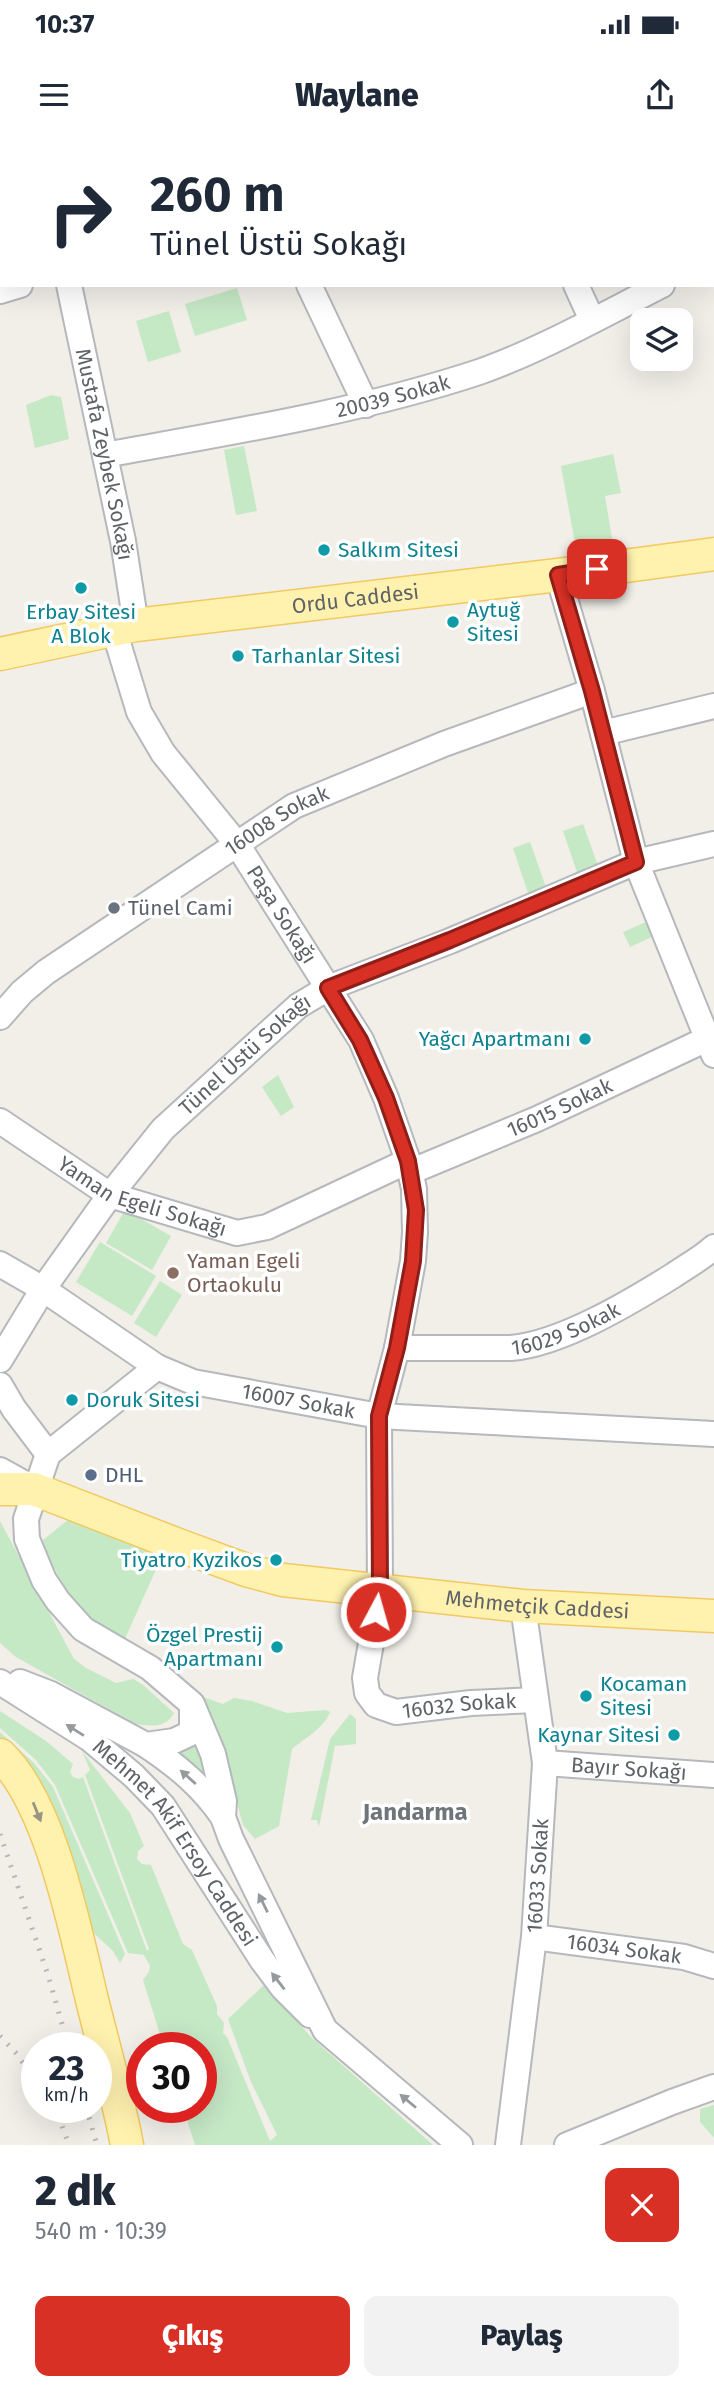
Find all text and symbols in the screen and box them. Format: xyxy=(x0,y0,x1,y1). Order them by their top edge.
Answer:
text: 10:37 xyxy=(35,9,95,40)
icon: menu xyxy=(35,76,73,114)
text: Waylane xyxy=(295,76,419,114)
icon: share xyxy=(641,76,679,114)
text: 260 m xyxy=(150,165,285,224)
icon: right xyxy=(35,168,126,259)
text: Tünel Üstü Sokağı xyxy=(150,225,407,263)
map controls xyxy=(630,308,693,371)
button: layers xyxy=(630,308,693,371)
street label: Mustafa Zeybek Sokağı xyxy=(70,346,139,562)
street label: 20039 Sokak xyxy=(333,369,453,423)
place label: Salkım Sitesi xyxy=(338,537,459,563)
pin xyxy=(567,539,627,599)
marker: Salkım Sitesi xyxy=(316,542,332,558)
icon: arrive xyxy=(578,550,616,588)
street label: Ordu Caddesi xyxy=(290,579,420,619)
marker: Erbay Sitesi A Blok xyxy=(73,580,89,596)
place label: Aytuğ Sitesi xyxy=(467,597,520,647)
place label: Erbay Sitesi A Blok xyxy=(26,599,136,649)
marker: Aytuğ Sitesi xyxy=(445,614,461,630)
place label: Tarhanlar Sitesi xyxy=(252,643,400,669)
marker: Tarhanlar Sitesi xyxy=(230,648,246,664)
street label: 16008 Sokak xyxy=(220,780,333,862)
street label: Paşa Sokağı xyxy=(241,861,322,968)
place label: Tünel Cami xyxy=(128,895,233,921)
marker: Tünel Cami xyxy=(106,900,122,916)
street label: Tünel Üstü Sokağı xyxy=(174,988,316,1121)
place label: Yağcı Apartmanı xyxy=(419,1026,571,1052)
marker: Yağcı Apartmanı xyxy=(577,1031,593,1047)
street label: 16015 Sokak xyxy=(503,1072,617,1143)
street label: Yaman Egeli Sokağı xyxy=(53,1151,230,1242)
place label: Yaman Egeli Ortaokulu xyxy=(187,1248,301,1298)
marker: Yaman Egeli Ortaokulu xyxy=(165,1265,181,1281)
street label: 16029 Sokak xyxy=(510,1296,625,1361)
street label: 16007 Sokak xyxy=(240,1378,357,1424)
place label: Doruk Sitesi xyxy=(86,1387,200,1413)
marker: Doruk Sitesi xyxy=(64,1392,80,1408)
place label: DHL xyxy=(105,1462,144,1488)
marker: DHL xyxy=(83,1467,99,1483)
place label: Tiyatro Kyzikos xyxy=(121,1547,262,1573)
marker: Tiyatro Kyzikos xyxy=(268,1552,284,1568)
position arrow xyxy=(339,1575,413,1649)
street label: Mehmetçik Caddesi xyxy=(444,1585,630,1625)
place label: Özgel Prestij Apartmanı xyxy=(146,1622,263,1672)
marker: Özgel Prestij Apartmanı xyxy=(269,1639,285,1655)
place label: Kocaman Sitesi xyxy=(600,1671,687,1721)
street label: 16032 Sokak xyxy=(401,1688,517,1724)
marker: Kocaman Sitesi xyxy=(578,1688,594,1704)
place label: Kaynar Sitesi xyxy=(537,1722,660,1748)
one-way arrow xyxy=(66,1724,85,1737)
marker: Kaynar Sitesi xyxy=(666,1727,682,1743)
street label: Mehmet Akif Ersoy Caddesi xyxy=(87,1734,263,1951)
street label: Bayır Sokağı xyxy=(570,1752,688,1786)
one-way arrow xyxy=(179,1769,197,1785)
district label: Jandarma xyxy=(361,1798,468,1826)
one-way arrow xyxy=(31,1802,43,1822)
street label: 16033 Sokak xyxy=(521,1817,554,1934)
one-way arrow xyxy=(258,1893,269,1913)
street label: 16034 Sokak xyxy=(565,1929,683,1970)
one-way arrow xyxy=(271,1972,285,1990)
speed limit sign: 30 xyxy=(126,2032,217,2123)
text: 23 xyxy=(48,2047,85,2089)
text: km/h xyxy=(44,2084,89,2106)
one-way arrow xyxy=(399,2094,416,2109)
text: 2 dk xyxy=(35,2166,115,2216)
button: close xyxy=(605,2168,679,2242)
text: 540 m · 10:39 xyxy=(35,2217,167,2245)
button: Çıkış xyxy=(35,2296,350,2376)
button: Paylaş xyxy=(364,2296,679,2376)

